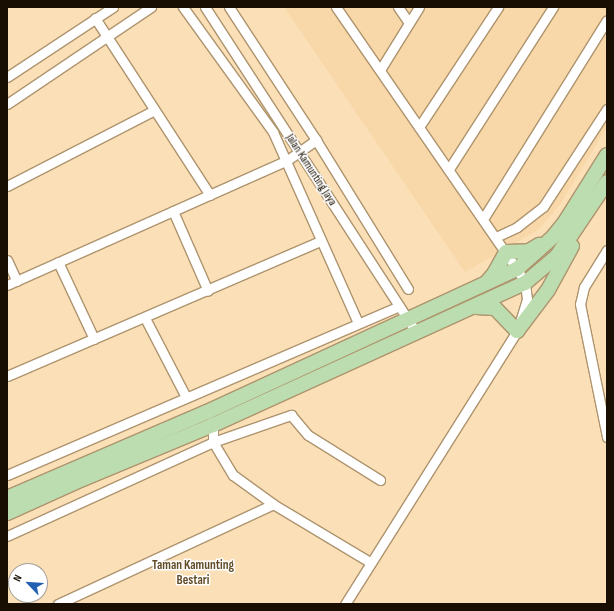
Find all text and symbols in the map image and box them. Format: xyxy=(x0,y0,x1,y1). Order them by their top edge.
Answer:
street label: Jalan Kamunting Jaya xyxy=(282,131,340,209)
district label: Taman Kamunting Bestari xyxy=(152,558,234,589)
north arrow xyxy=(8,563,48,603)
text: N xyxy=(10,573,25,584)

